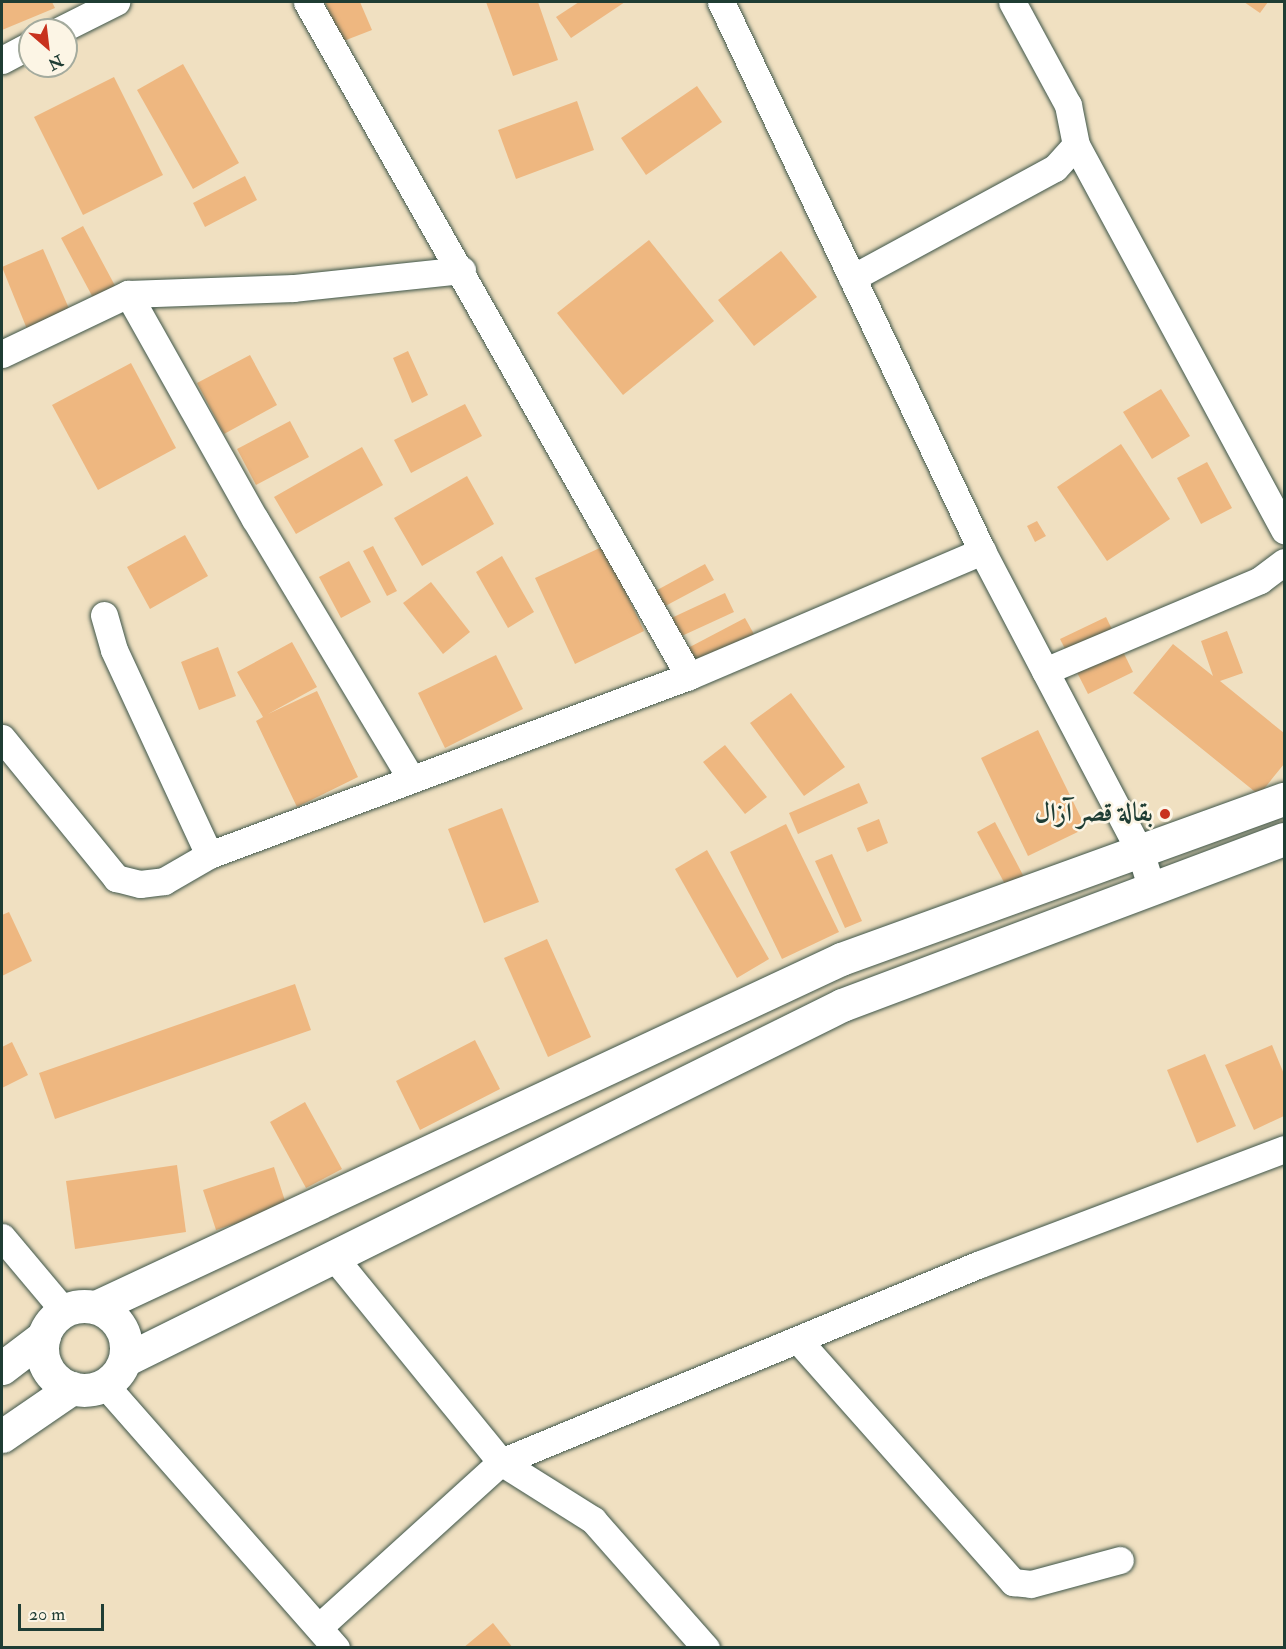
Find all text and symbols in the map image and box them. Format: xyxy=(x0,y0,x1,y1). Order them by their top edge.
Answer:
north arrow xyxy=(18,18,78,78)
text: N xyxy=(44,50,67,74)
place label: بقالة قصر آزال xyxy=(1035,798,1153,830)
marker: بقالة قصر آزال xyxy=(1158,807,1172,821)
scale bar xyxy=(21,1592,106,1630)
text: 20 m xyxy=(29,1603,65,1626)

